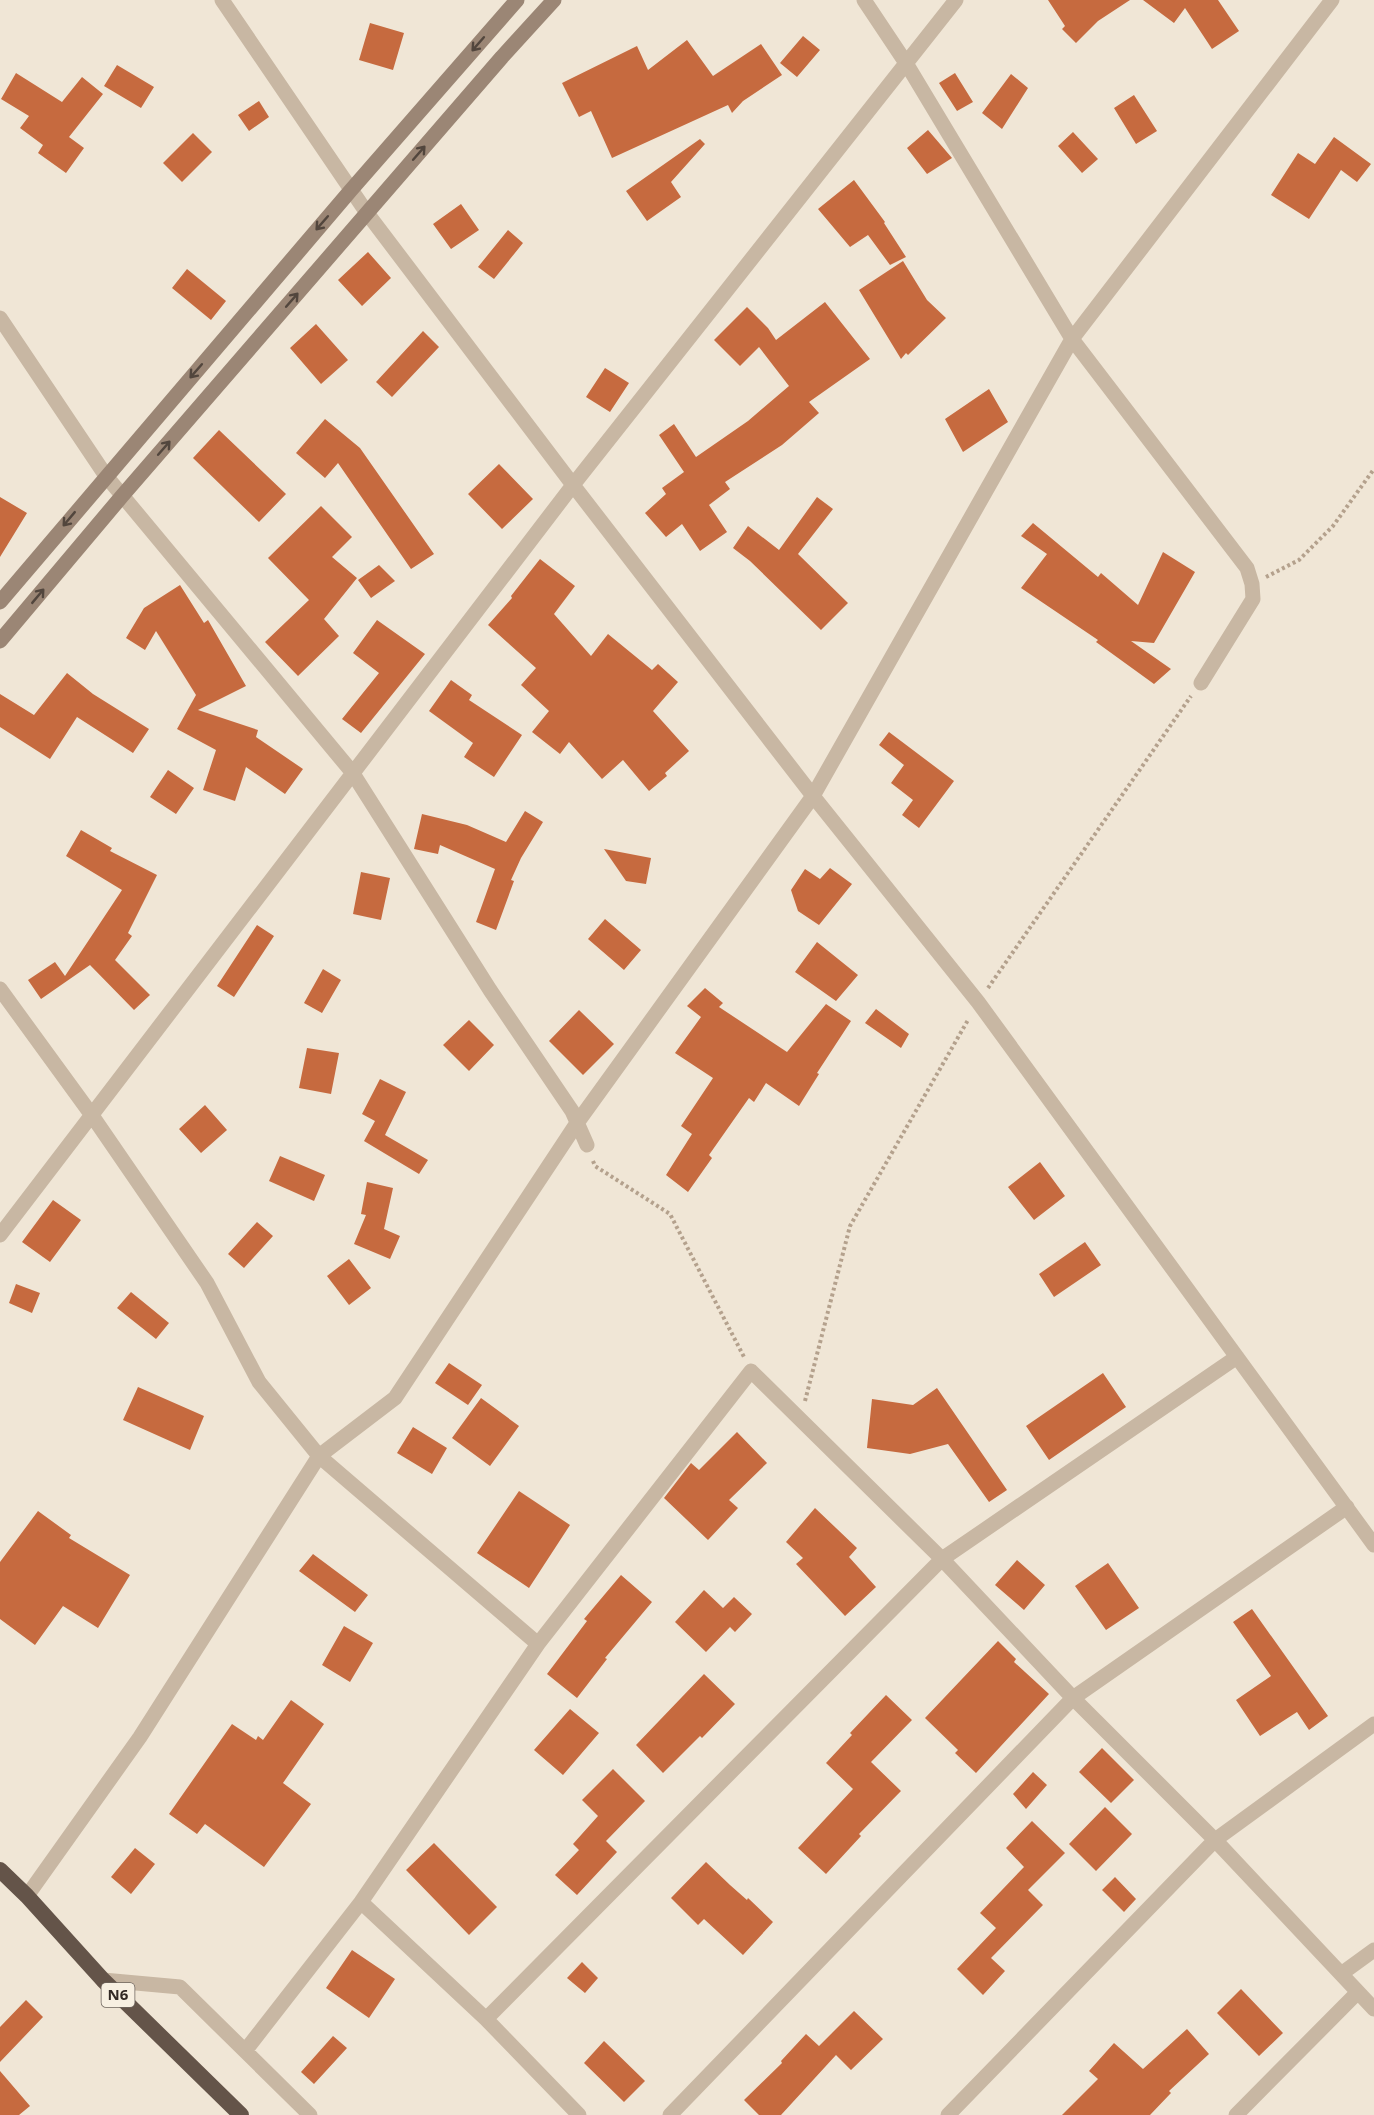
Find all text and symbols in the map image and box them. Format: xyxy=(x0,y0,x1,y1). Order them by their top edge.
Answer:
one-way arrow xyxy=(471,36,485,51)
one-way arrow xyxy=(413,145,426,161)
one-way arrow xyxy=(316,215,329,231)
one-way arrow xyxy=(285,293,299,308)
one-way arrow xyxy=(189,363,202,379)
one-way arrow xyxy=(157,441,171,456)
one-way arrow xyxy=(62,511,76,526)
one-way arrow xyxy=(31,588,44,604)
road number: N6 xyxy=(102,1983,134,2007)

